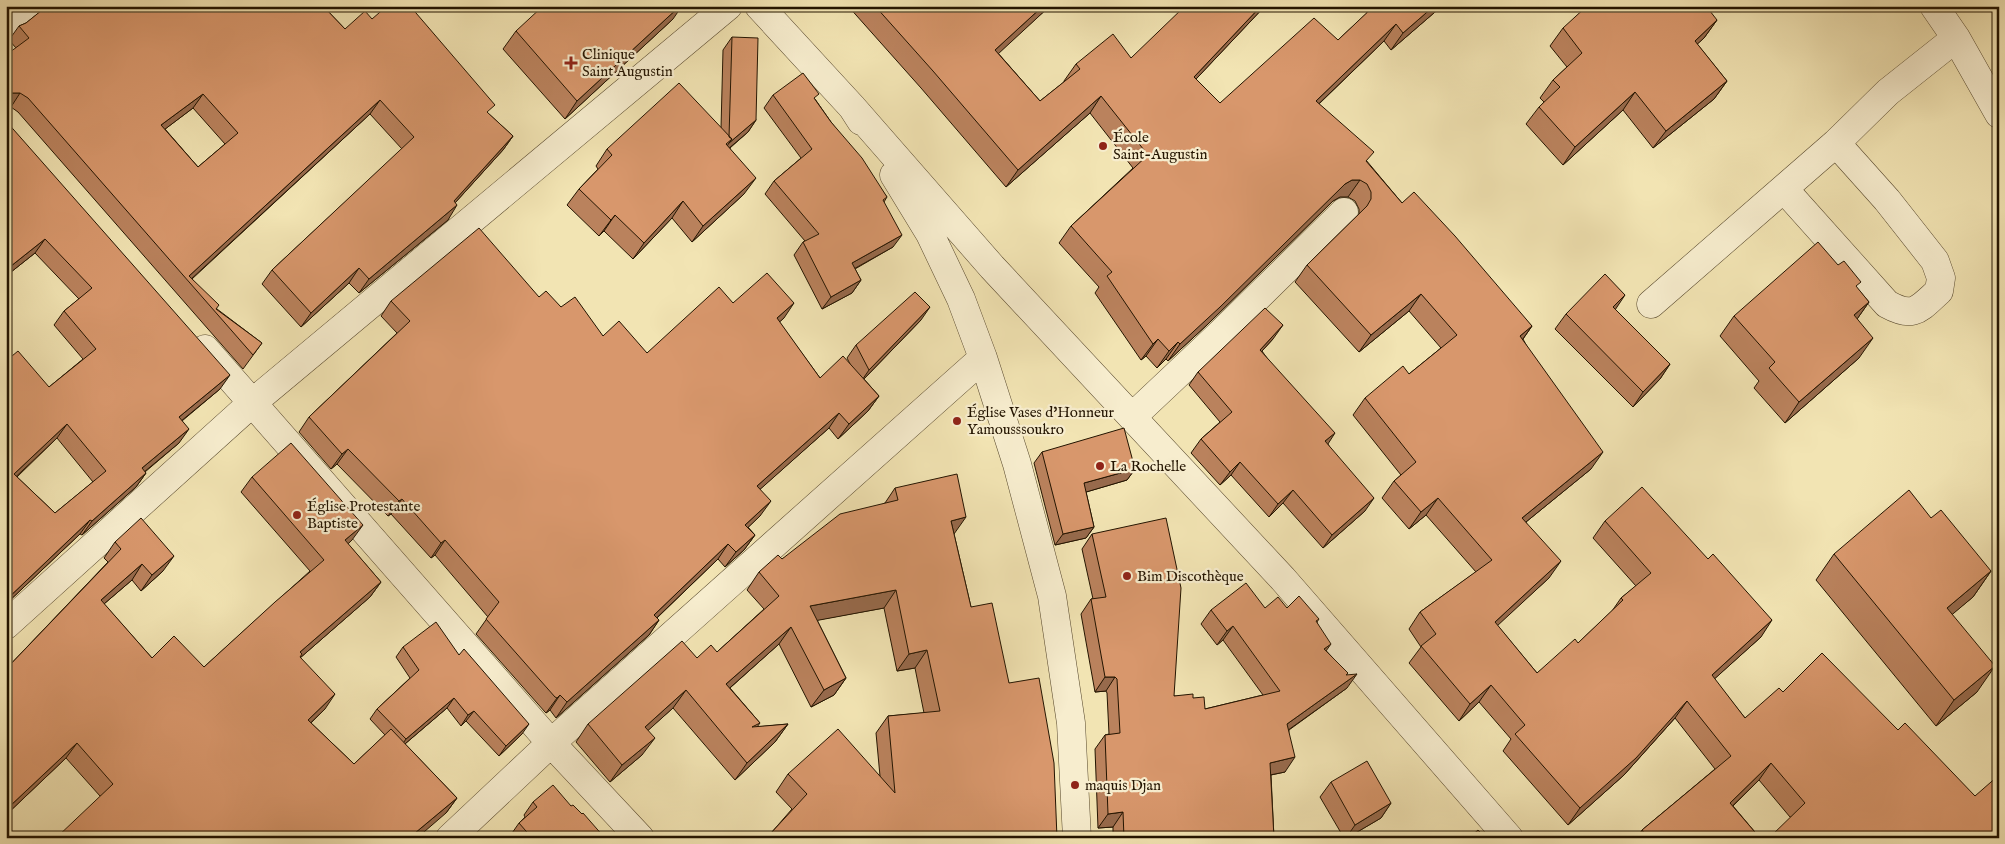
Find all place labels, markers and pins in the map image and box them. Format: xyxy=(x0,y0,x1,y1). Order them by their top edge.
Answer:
place label: Clinique Saint Augustin xyxy=(582,45,673,81)
marker: Clinique Saint Augustin xyxy=(564,56,578,70)
place label: École Saint-Augustin xyxy=(1113,128,1208,164)
marker: École Saint-Augustin xyxy=(1097,140,1109,152)
place label: Église Vases d'Honneur Yamousssoukro xyxy=(967,403,1115,439)
marker: Église Vases d'Honneur Yamousssoukro xyxy=(951,415,963,427)
place label: La Rochelle xyxy=(1110,457,1186,476)
marker: La Rochelle xyxy=(1094,460,1106,472)
place label: Église Protestante Baptiste xyxy=(307,497,420,533)
marker: Église Protestante Baptiste xyxy=(291,509,303,521)
place label: Bim Discothèque xyxy=(1137,567,1244,586)
marker: Bim Discothèque xyxy=(1121,570,1133,582)
place label: maquis Djan xyxy=(1085,776,1161,795)
marker: maquis Djan xyxy=(1069,779,1081,791)

